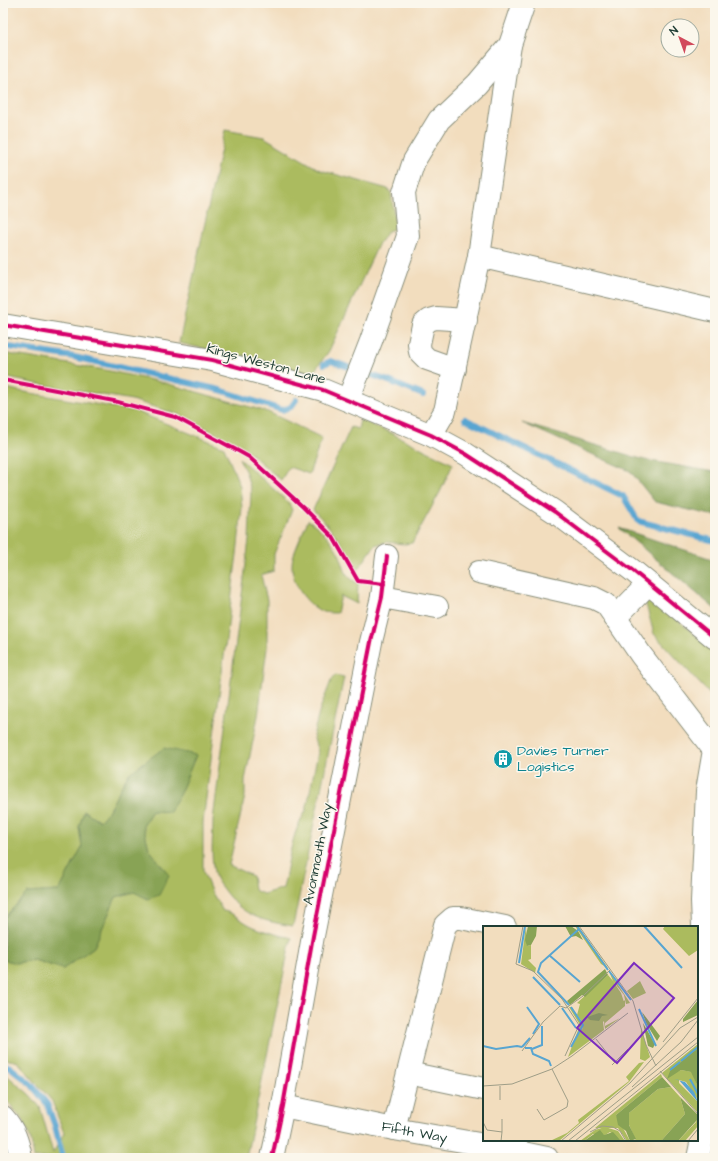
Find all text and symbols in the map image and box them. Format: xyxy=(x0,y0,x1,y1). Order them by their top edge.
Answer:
north arrow xyxy=(660,18,700,58)
text: N xyxy=(666,23,681,39)
street label: Kings Weston Lane xyxy=(204,338,328,390)
place label: Davies Turner Logistics xyxy=(517,741,609,777)
building icon: Davies Turner Logistics xyxy=(492,748,514,770)
street label: Avonmouth Way xyxy=(298,801,338,907)
inset map xyxy=(483,926,698,1141)
street label: Fifth Way xyxy=(380,1117,449,1148)

